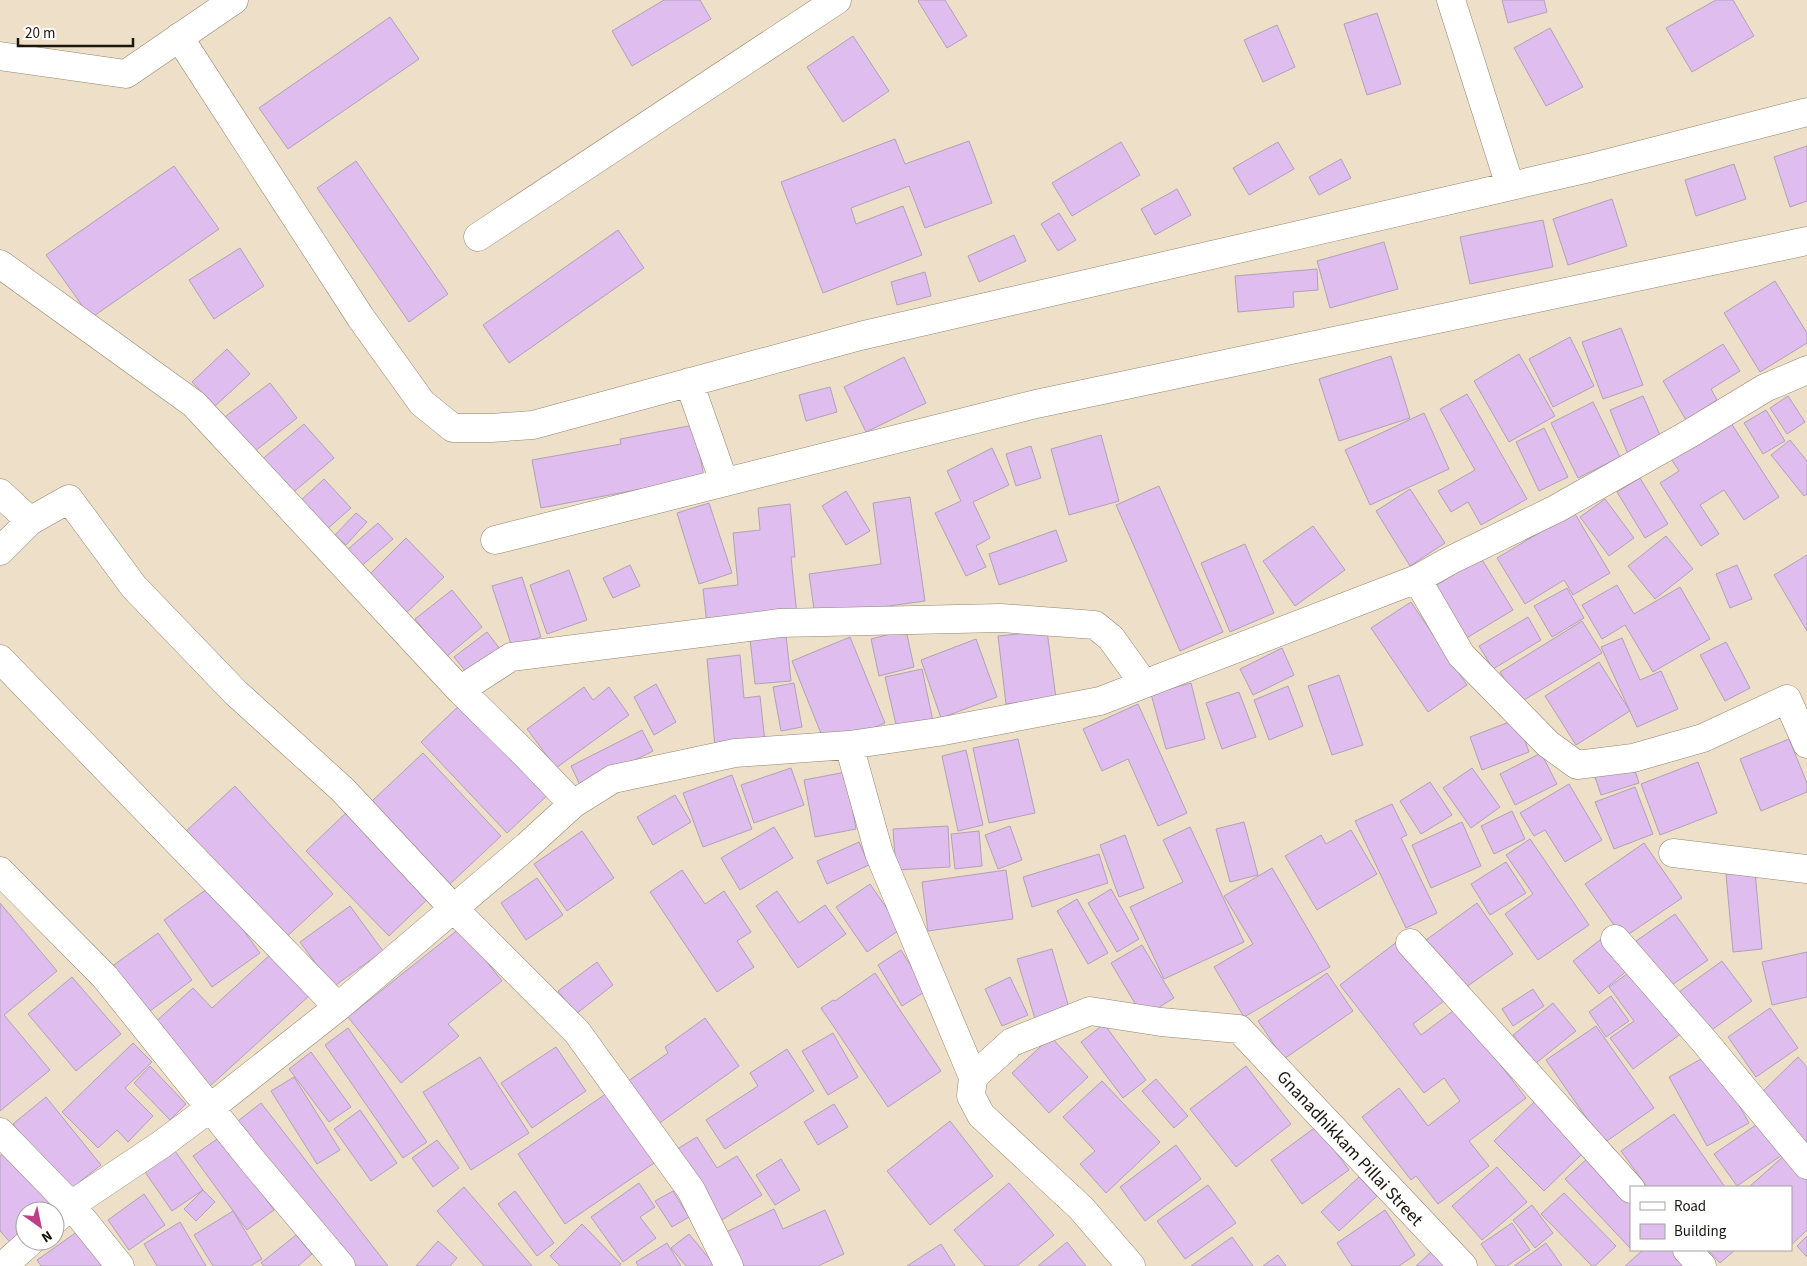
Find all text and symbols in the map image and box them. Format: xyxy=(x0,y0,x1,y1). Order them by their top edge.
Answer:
scale bar xyxy=(18,15,132,47)
text: 20 m xyxy=(25,23,55,44)
street label: Gnanadhikkam Pillai Street xyxy=(1271,1065,1428,1232)
legend xyxy=(1630,1186,1792,1251)
text: Road xyxy=(1674,1196,1706,1217)
north arrow xyxy=(15,1201,65,1251)
text: Building xyxy=(1674,1221,1727,1242)
text: N xyxy=(37,1225,56,1247)

